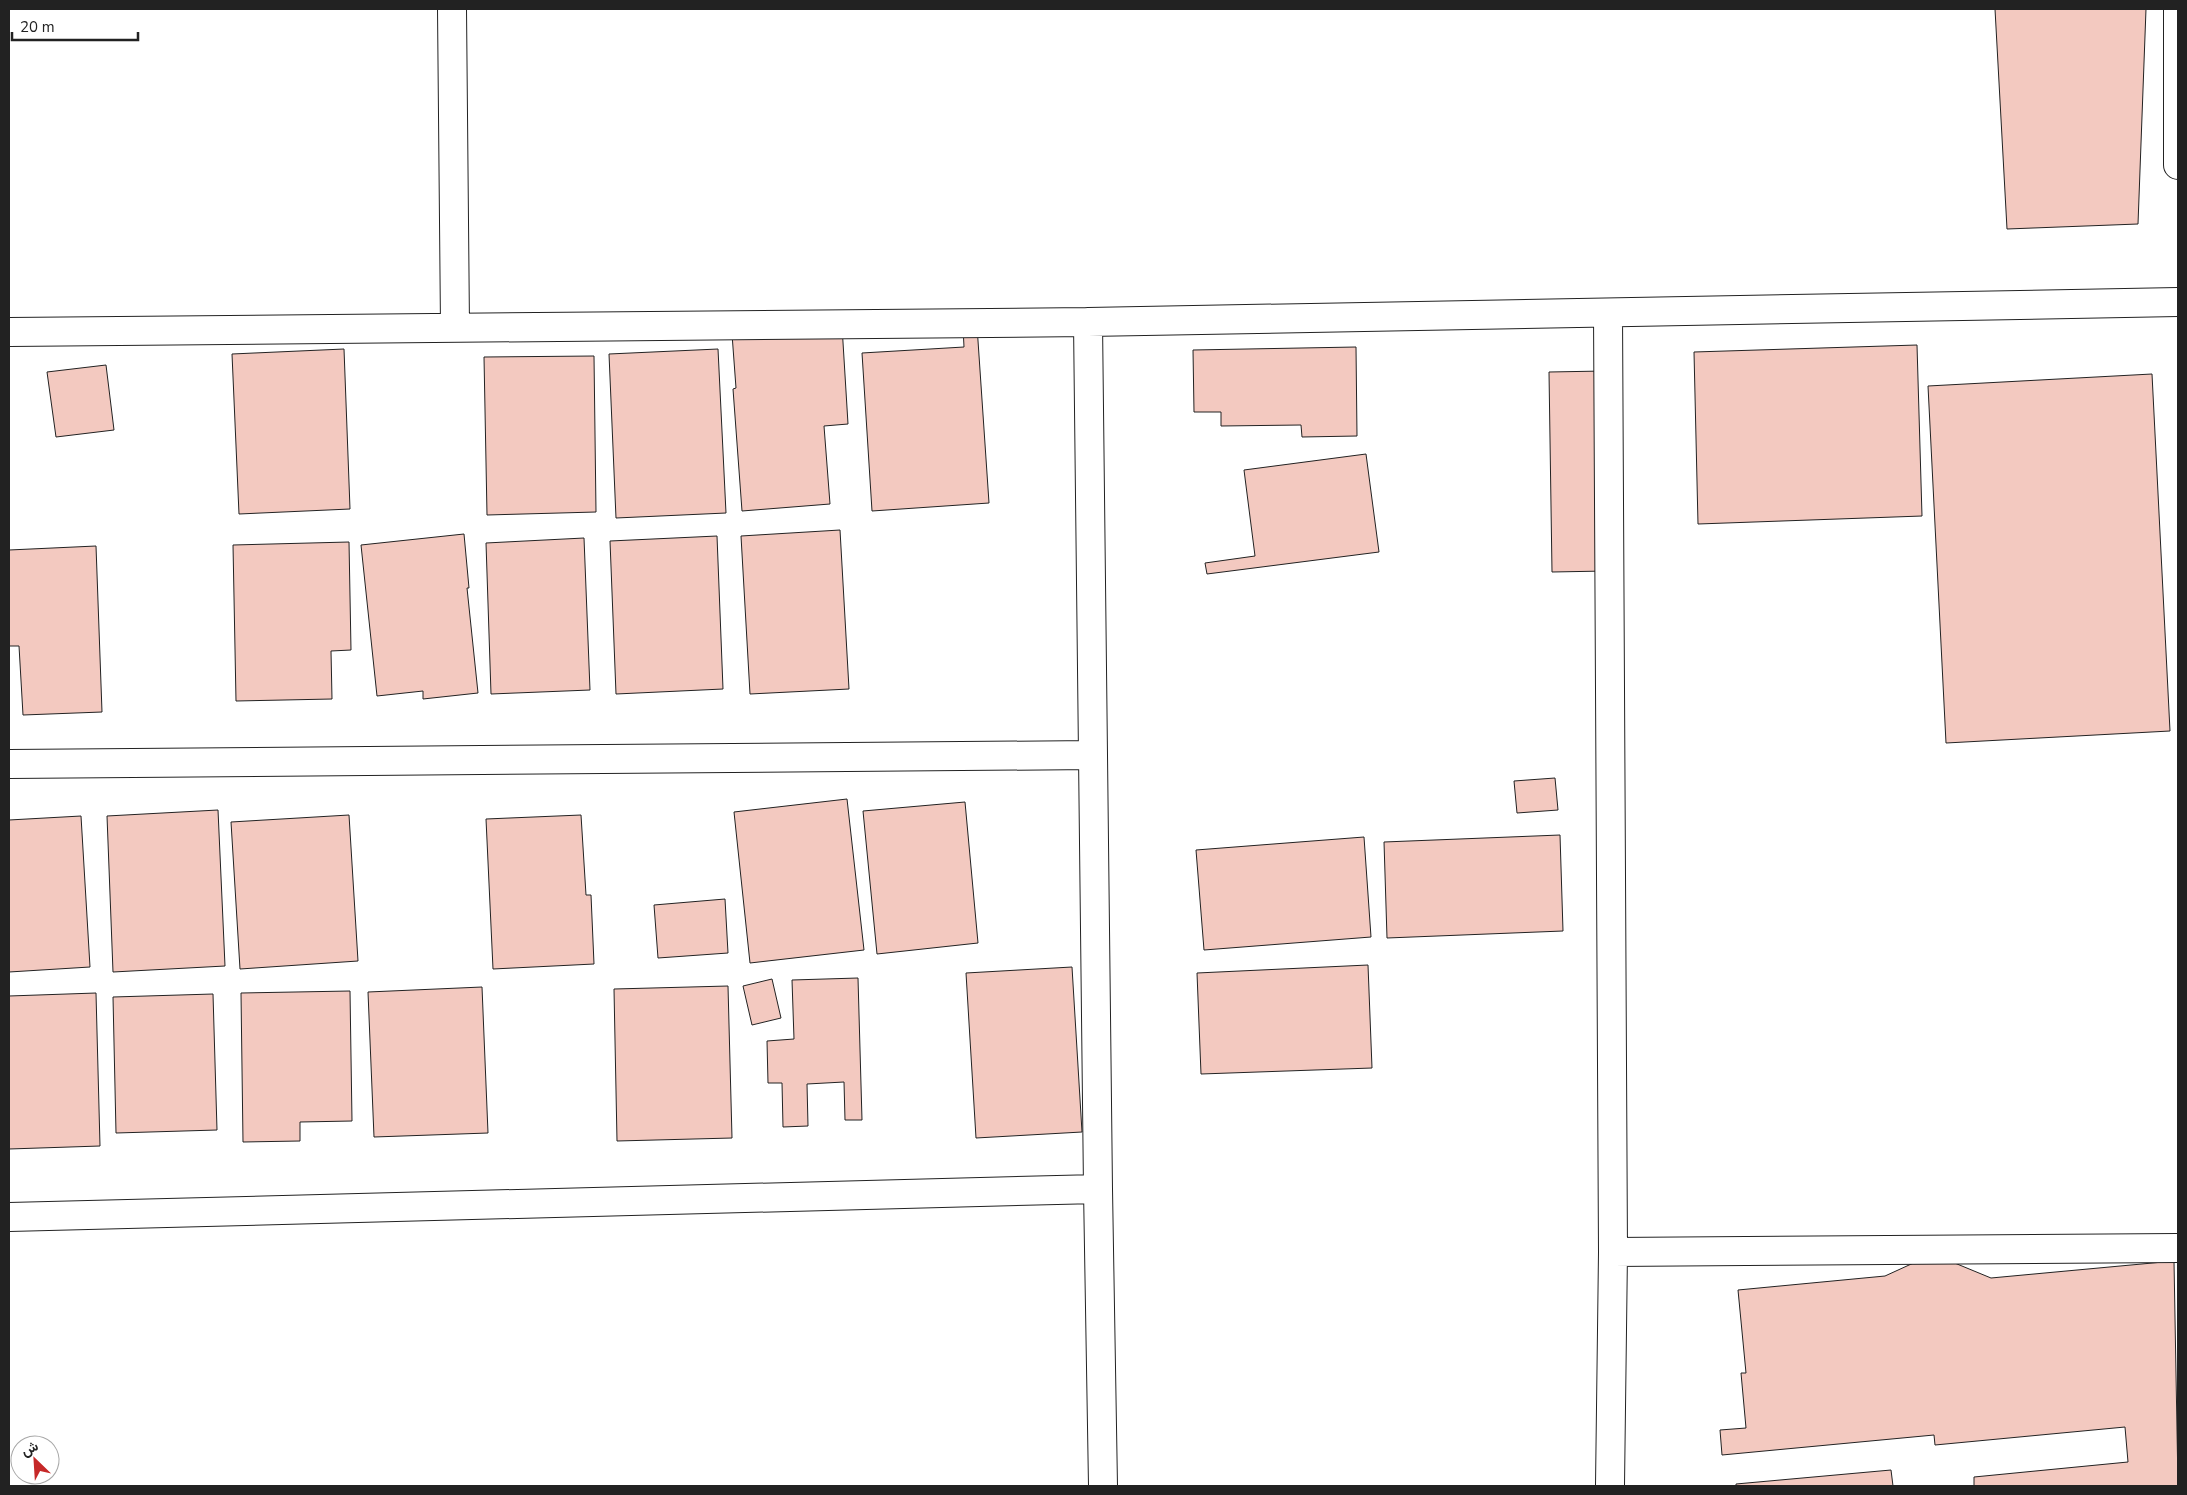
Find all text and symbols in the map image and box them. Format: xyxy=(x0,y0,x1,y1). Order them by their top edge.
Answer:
scale bar xyxy=(12,10,139,42)
text: 20 m xyxy=(20,17,55,37)
north arrow xyxy=(10,1435,60,1485)
text: ش xyxy=(18,1436,42,1461)

